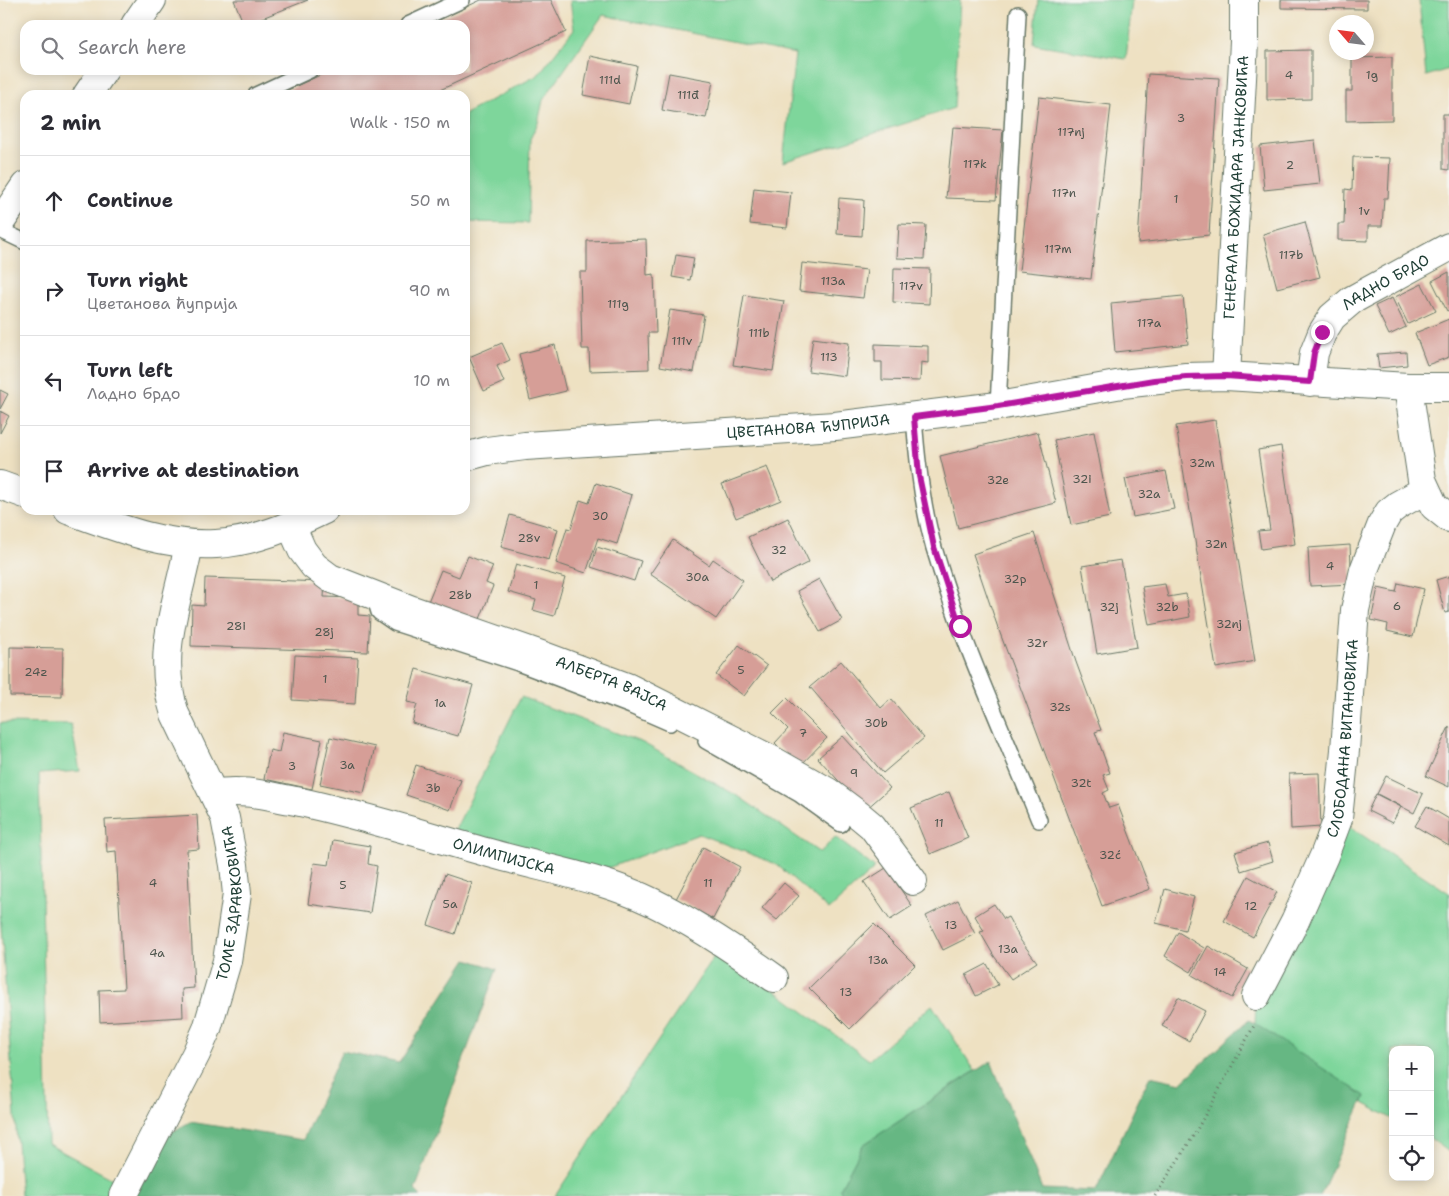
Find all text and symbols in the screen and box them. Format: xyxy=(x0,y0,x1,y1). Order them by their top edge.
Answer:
north arrow xyxy=(1329,15,1374,60)
search box xyxy=(20,20,470,75)
icon: search xyxy=(38,34,66,62)
text: Search here xyxy=(78,35,187,60)
street label: ГЕНЕРАЛА БОЖИДАРА ЈАНКОВИЋА xyxy=(1219,55,1253,320)
house number: 4 xyxy=(1285,67,1293,83)
house number: 1g xyxy=(1366,67,1378,83)
house number: 111d xyxy=(599,72,621,88)
house number: 111đ xyxy=(677,87,699,103)
text: 2 min xyxy=(40,109,101,137)
house number: 3 xyxy=(1177,110,1185,126)
text: Walk · 150 m xyxy=(349,112,450,133)
house number: 117nj xyxy=(1057,124,1085,140)
house number: 117k xyxy=(963,156,987,172)
house number: 2 xyxy=(1286,157,1294,173)
house number: 117n xyxy=(1052,185,1076,201)
icon: ahead xyxy=(40,187,68,215)
text: Continue xyxy=(87,188,173,213)
text: 50 m xyxy=(410,190,450,211)
house number: 1 xyxy=(1173,191,1179,207)
house number: 1v xyxy=(1358,203,1370,219)
house number: 117m xyxy=(1044,241,1072,257)
house number: 117b xyxy=(1279,247,1303,263)
street label: ЛАДНО БРДО xyxy=(1337,250,1433,315)
text: Turn right xyxy=(87,268,188,293)
house number: 113a xyxy=(821,273,846,289)
icon: right xyxy=(40,277,68,305)
house number: 117v xyxy=(899,278,923,294)
text: 90 m xyxy=(409,280,450,301)
text: Цветанова ћуприја xyxy=(87,293,237,314)
house number: 111g xyxy=(607,296,629,312)
house number: 117a xyxy=(1137,315,1162,331)
route end xyxy=(1311,321,1334,344)
house number: 111b xyxy=(748,325,770,341)
house number: 111v xyxy=(672,333,693,349)
house number: 113 xyxy=(820,349,838,365)
text: Turn left xyxy=(87,358,173,383)
icon: left xyxy=(40,367,68,395)
text: 10 m xyxy=(413,370,450,391)
text: Ладно брдо xyxy=(87,383,180,404)
street label: ЦВЕТАНОВА ЋУПРИЈА xyxy=(726,409,891,443)
house number: 32m xyxy=(1189,455,1215,471)
icon: arrive xyxy=(40,457,68,485)
text: Arrive at destination xyxy=(87,458,299,483)
house number: 32i xyxy=(1072,471,1092,487)
house number: 32e xyxy=(987,472,1009,488)
house number: 32a xyxy=(1137,486,1161,502)
house number: 30 xyxy=(592,508,608,524)
house number: 28v xyxy=(517,530,541,546)
house number: 32n xyxy=(1205,536,1227,552)
house number: 32 xyxy=(771,542,787,558)
house number: 4 xyxy=(1326,558,1334,574)
house number: 30a xyxy=(685,569,709,585)
house number: 32p xyxy=(1004,571,1027,587)
house number: 1 xyxy=(533,577,539,593)
house number: 28b xyxy=(448,587,472,603)
house number: 6 xyxy=(1393,598,1401,614)
house number: 32j xyxy=(1099,599,1119,615)
house number: 32b xyxy=(1155,599,1179,615)
route start xyxy=(949,615,972,638)
house number: 32nj xyxy=(1216,616,1242,632)
house number: 28i xyxy=(226,618,246,634)
house number: 28j xyxy=(314,624,334,640)
house number: 32r xyxy=(1026,635,1048,651)
street label: СЛОБОДАНА ВИТАНОВИЋА xyxy=(1322,638,1363,840)
street label: АЛБЕРТА ВАЈСА xyxy=(553,651,671,716)
house number: 5 xyxy=(737,662,745,678)
house number: 24z xyxy=(24,664,48,680)
house number: 1 xyxy=(322,671,328,687)
house number: 1a xyxy=(434,695,447,711)
house number: 32s xyxy=(1049,699,1071,715)
house number: 30b xyxy=(864,715,888,731)
house number: 7 xyxy=(799,725,807,741)
house number: 3a xyxy=(339,757,355,773)
house number: 3 xyxy=(288,758,296,774)
house number: 9 xyxy=(850,765,858,781)
house number: 32t xyxy=(1071,775,1091,791)
house number: 3b xyxy=(425,780,441,796)
house number: 11 xyxy=(934,815,944,831)
street label: ТОМЕ ЗДРАВКОВИЋА xyxy=(212,824,247,983)
street label: ОЛИМПИЈСКА xyxy=(450,833,557,879)
house number: 32ć xyxy=(1099,847,1121,863)
house number: 4 xyxy=(149,875,157,891)
house number: 11 xyxy=(703,875,713,891)
house number: 5 xyxy=(339,877,347,893)
house number: 5a xyxy=(443,896,458,912)
house number: 12 xyxy=(1245,898,1257,914)
house number: 13 xyxy=(945,917,957,933)
house number: 13a xyxy=(998,941,1019,957)
house number: 4a xyxy=(149,945,165,961)
house number: 13a xyxy=(868,952,889,968)
house number: 14 xyxy=(1214,964,1226,980)
house number: 13 xyxy=(840,984,852,1000)
map controls xyxy=(1389,1046,1434,1181)
button: + xyxy=(1389,1046,1434,1091)
button: − xyxy=(1389,1091,1434,1136)
button: locate xyxy=(1389,1136,1434,1181)

